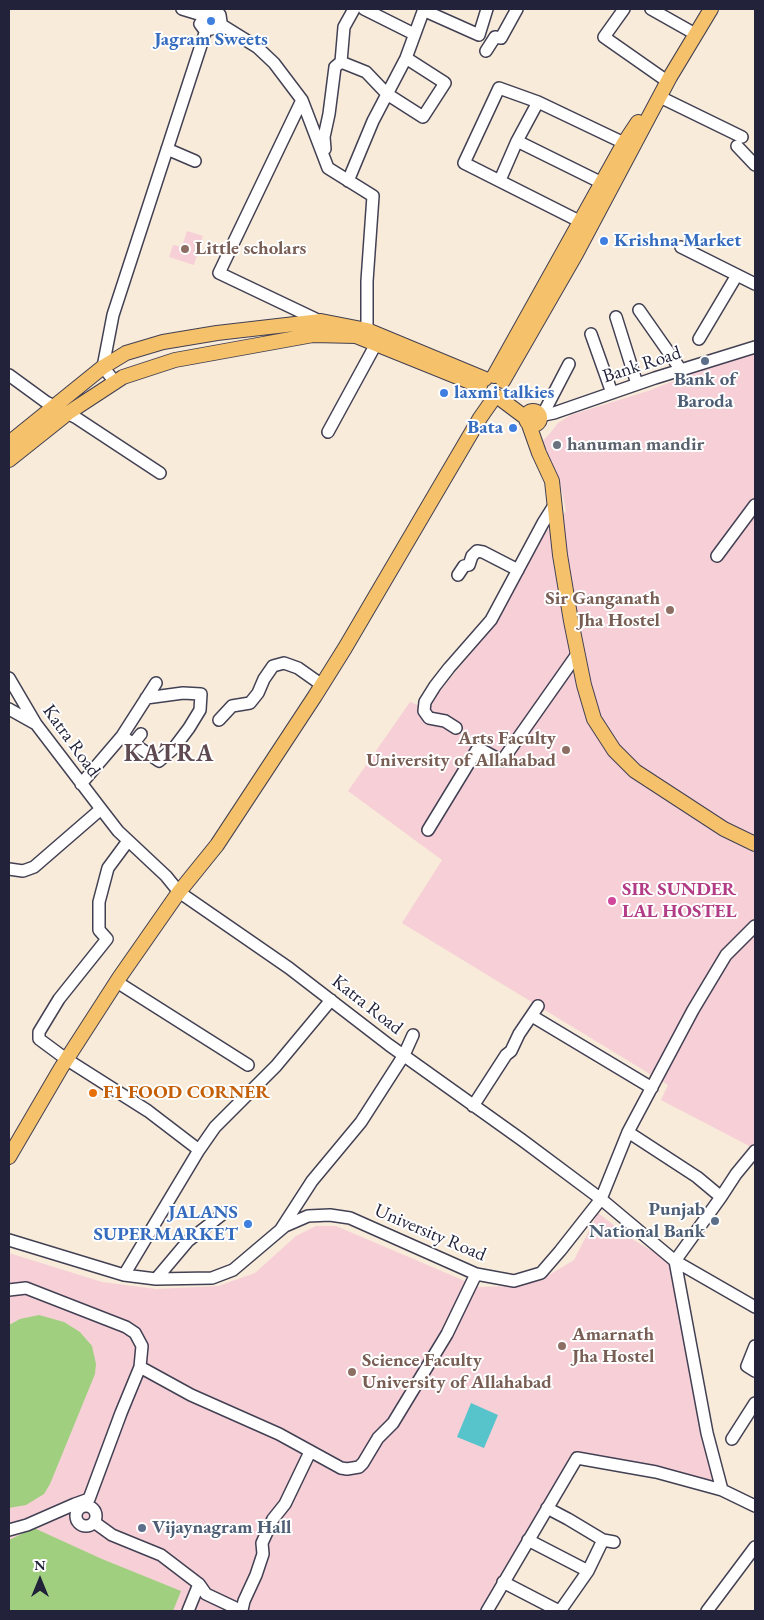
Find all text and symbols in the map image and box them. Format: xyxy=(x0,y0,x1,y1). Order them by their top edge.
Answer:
marker: Jagram Sweets xyxy=(205,15,217,27)
place label: Jagram Sweets xyxy=(154,29,268,51)
place label: Krishna Market xyxy=(614,230,741,252)
marker: Krishna Market xyxy=(598,235,610,247)
place label: Little scholars xyxy=(195,238,306,260)
marker: Little scholars xyxy=(179,243,191,255)
street label: Bank Road xyxy=(600,342,684,388)
marker: Bank of Baroda xyxy=(699,355,711,367)
place label: Bank of Baroda xyxy=(674,369,736,413)
place label: laxmi talkies xyxy=(454,382,554,404)
marker: laxmi talkies xyxy=(438,387,450,399)
place label: Bata xyxy=(467,417,503,439)
marker: Bata xyxy=(507,422,519,434)
place label: hanuman mandir xyxy=(567,434,704,456)
marker: hanuman mandir xyxy=(551,439,563,451)
place label: Sir Ganganath Jha Hostel xyxy=(545,588,660,632)
marker: Sir Ganganath Jha Hostel xyxy=(664,604,676,616)
street label: Katra Road xyxy=(37,700,105,782)
place label: Arts Faculty University of Allahabad xyxy=(366,728,556,772)
district label: KATRA xyxy=(123,740,215,768)
marker: Arts Faculty University of Allahabad xyxy=(560,744,572,756)
place label: SIR SUNDER LAL HOSTEL xyxy=(622,879,737,923)
marker: SIR SUNDER LAL HOSTEL xyxy=(606,895,618,907)
street label: Katra Road xyxy=(327,970,407,1040)
place label: F1 FOOD CORNER xyxy=(103,1082,270,1104)
marker: F1 FOOD CORNER xyxy=(87,1087,99,1099)
street label: University Road xyxy=(371,1199,489,1267)
place label: Punjab National Bank xyxy=(589,1199,705,1243)
place label: JALANS SUPERMARKET xyxy=(94,1202,238,1246)
marker: Punjab National Bank xyxy=(709,1215,721,1227)
marker: JALANS SUPERMARKET xyxy=(242,1218,254,1230)
place label: Amarnath Jha Hostel xyxy=(572,1324,654,1368)
marker: Amarnath Jha Hostel xyxy=(556,1340,568,1352)
place label: Science Faculty University of Allahabad xyxy=(362,1350,552,1394)
marker: Science Faculty University of Allahabad xyxy=(346,1366,358,1378)
place label: Vijaynagram Hall xyxy=(152,1517,291,1539)
marker: Vijaynagram Hall xyxy=(136,1522,148,1534)
north arrow xyxy=(15,1555,65,1605)
text: N xyxy=(34,1556,46,1574)

